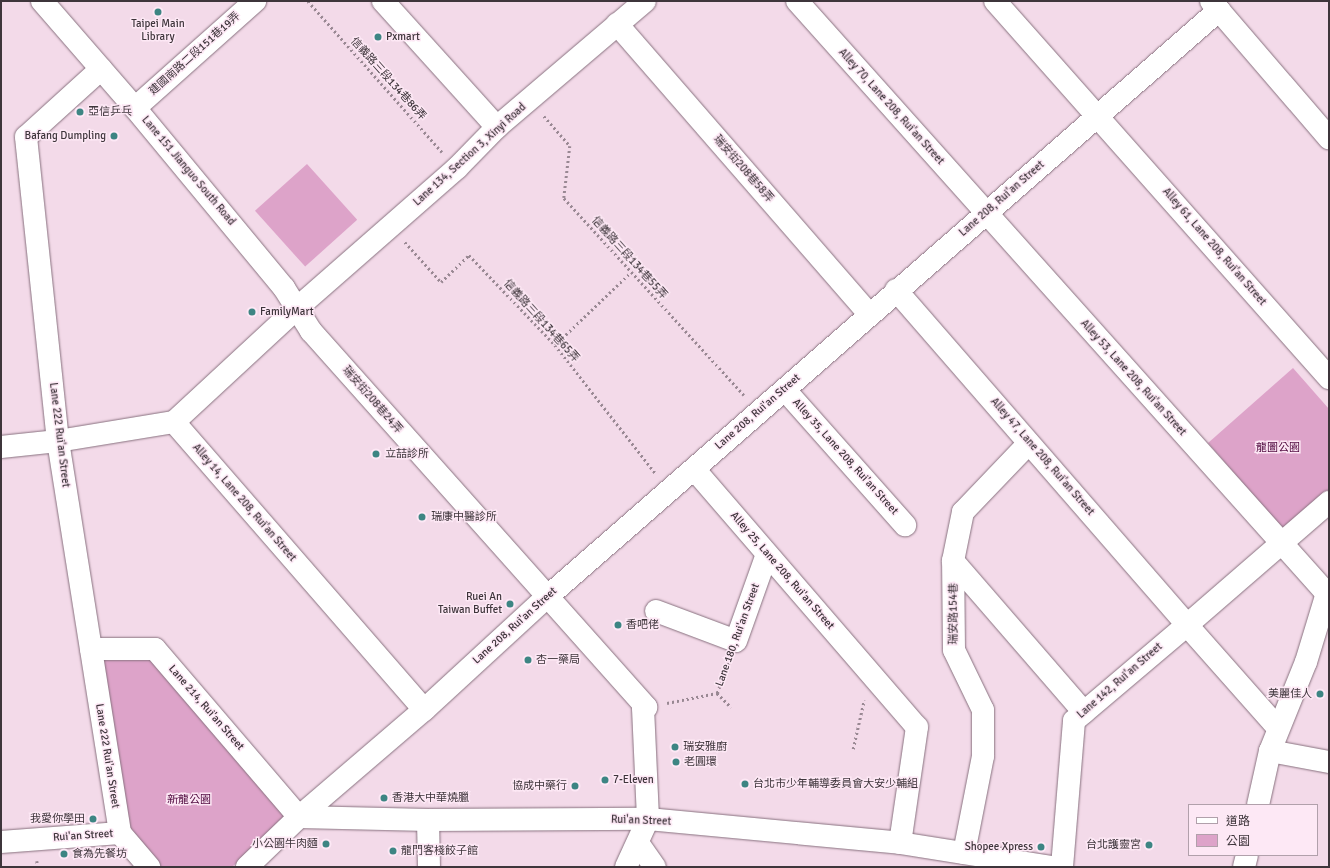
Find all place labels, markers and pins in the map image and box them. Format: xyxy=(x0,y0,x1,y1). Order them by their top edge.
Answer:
marker: Taipei Main Library xyxy=(153,7,163,17)
place label: Taipei Main Library xyxy=(131,18,185,44)
place label: Pxmart xyxy=(386,30,420,44)
marker: Pxmart xyxy=(373,32,383,42)
place label: 亞信乒乓 xyxy=(88,105,132,119)
marker: 亞信乒乓 xyxy=(75,107,85,117)
place label: Bafang Dumpling xyxy=(25,129,106,143)
marker: Bafang Dumpling xyxy=(109,131,119,141)
place label: FamilyMart xyxy=(260,305,314,319)
marker: FamilyMart xyxy=(247,307,257,317)
place label: 立喆診所 xyxy=(385,447,429,461)
marker: 立喆診所 xyxy=(370,448,382,460)
place label: 瑞康中醫診所 xyxy=(431,510,497,524)
marker: 瑞康中醫診所 xyxy=(416,511,428,523)
place label: Ruei An Taiwan Buffet xyxy=(438,591,502,617)
marker: Ruei An Taiwan Buffet xyxy=(505,599,515,609)
place label: 香吧佬 xyxy=(626,618,659,632)
marker: 香吧佬 xyxy=(613,620,623,630)
place label: 杏一藥局 xyxy=(536,653,580,667)
marker: 杏一藥局 xyxy=(523,655,533,665)
place label: 美麗佳人 xyxy=(1268,687,1312,701)
marker: 美麗佳人 xyxy=(1315,689,1325,699)
place label: 瑞安雅廚 xyxy=(683,740,727,754)
marker: 瑞安雅廚 xyxy=(670,742,680,752)
place label: 老圓環 xyxy=(684,755,717,769)
marker: 老圓環 xyxy=(671,757,681,767)
place label: 7-Eleven xyxy=(613,773,654,787)
marker: 7-Eleven xyxy=(600,775,610,785)
place label: 台北市少年輔導委員會大安少輔組 xyxy=(753,777,918,791)
place label: 協成中藥行 xyxy=(512,779,567,793)
marker: 台北市少年輔導委員會大安少輔組 xyxy=(740,779,750,789)
marker: 協成中藥行 xyxy=(570,781,580,791)
place label: 香港大中華燒臘 xyxy=(392,791,469,805)
marker: 香港大中華燒臘 xyxy=(379,793,389,803)
place label: 我愛你學田 xyxy=(30,812,85,826)
marker: 我愛你學田 xyxy=(88,814,98,824)
place label: 小公園牛肉麵 xyxy=(252,837,318,851)
place label: 台北護靈宮 xyxy=(1086,838,1141,852)
marker: 小公園牛肉麵 xyxy=(321,839,331,849)
place label: Shopee Xpress xyxy=(965,840,1033,854)
marker: 台北護靈宮 xyxy=(1144,840,1154,850)
marker: Shopee Xpress xyxy=(1036,842,1046,852)
place label: 龍門客棧餃子館 xyxy=(401,844,478,858)
marker: 龍門客棧餃子館 xyxy=(388,846,398,856)
place label: 食為先餐坊 xyxy=(72,847,127,861)
marker: 食為先餐坊 xyxy=(59,849,69,859)

